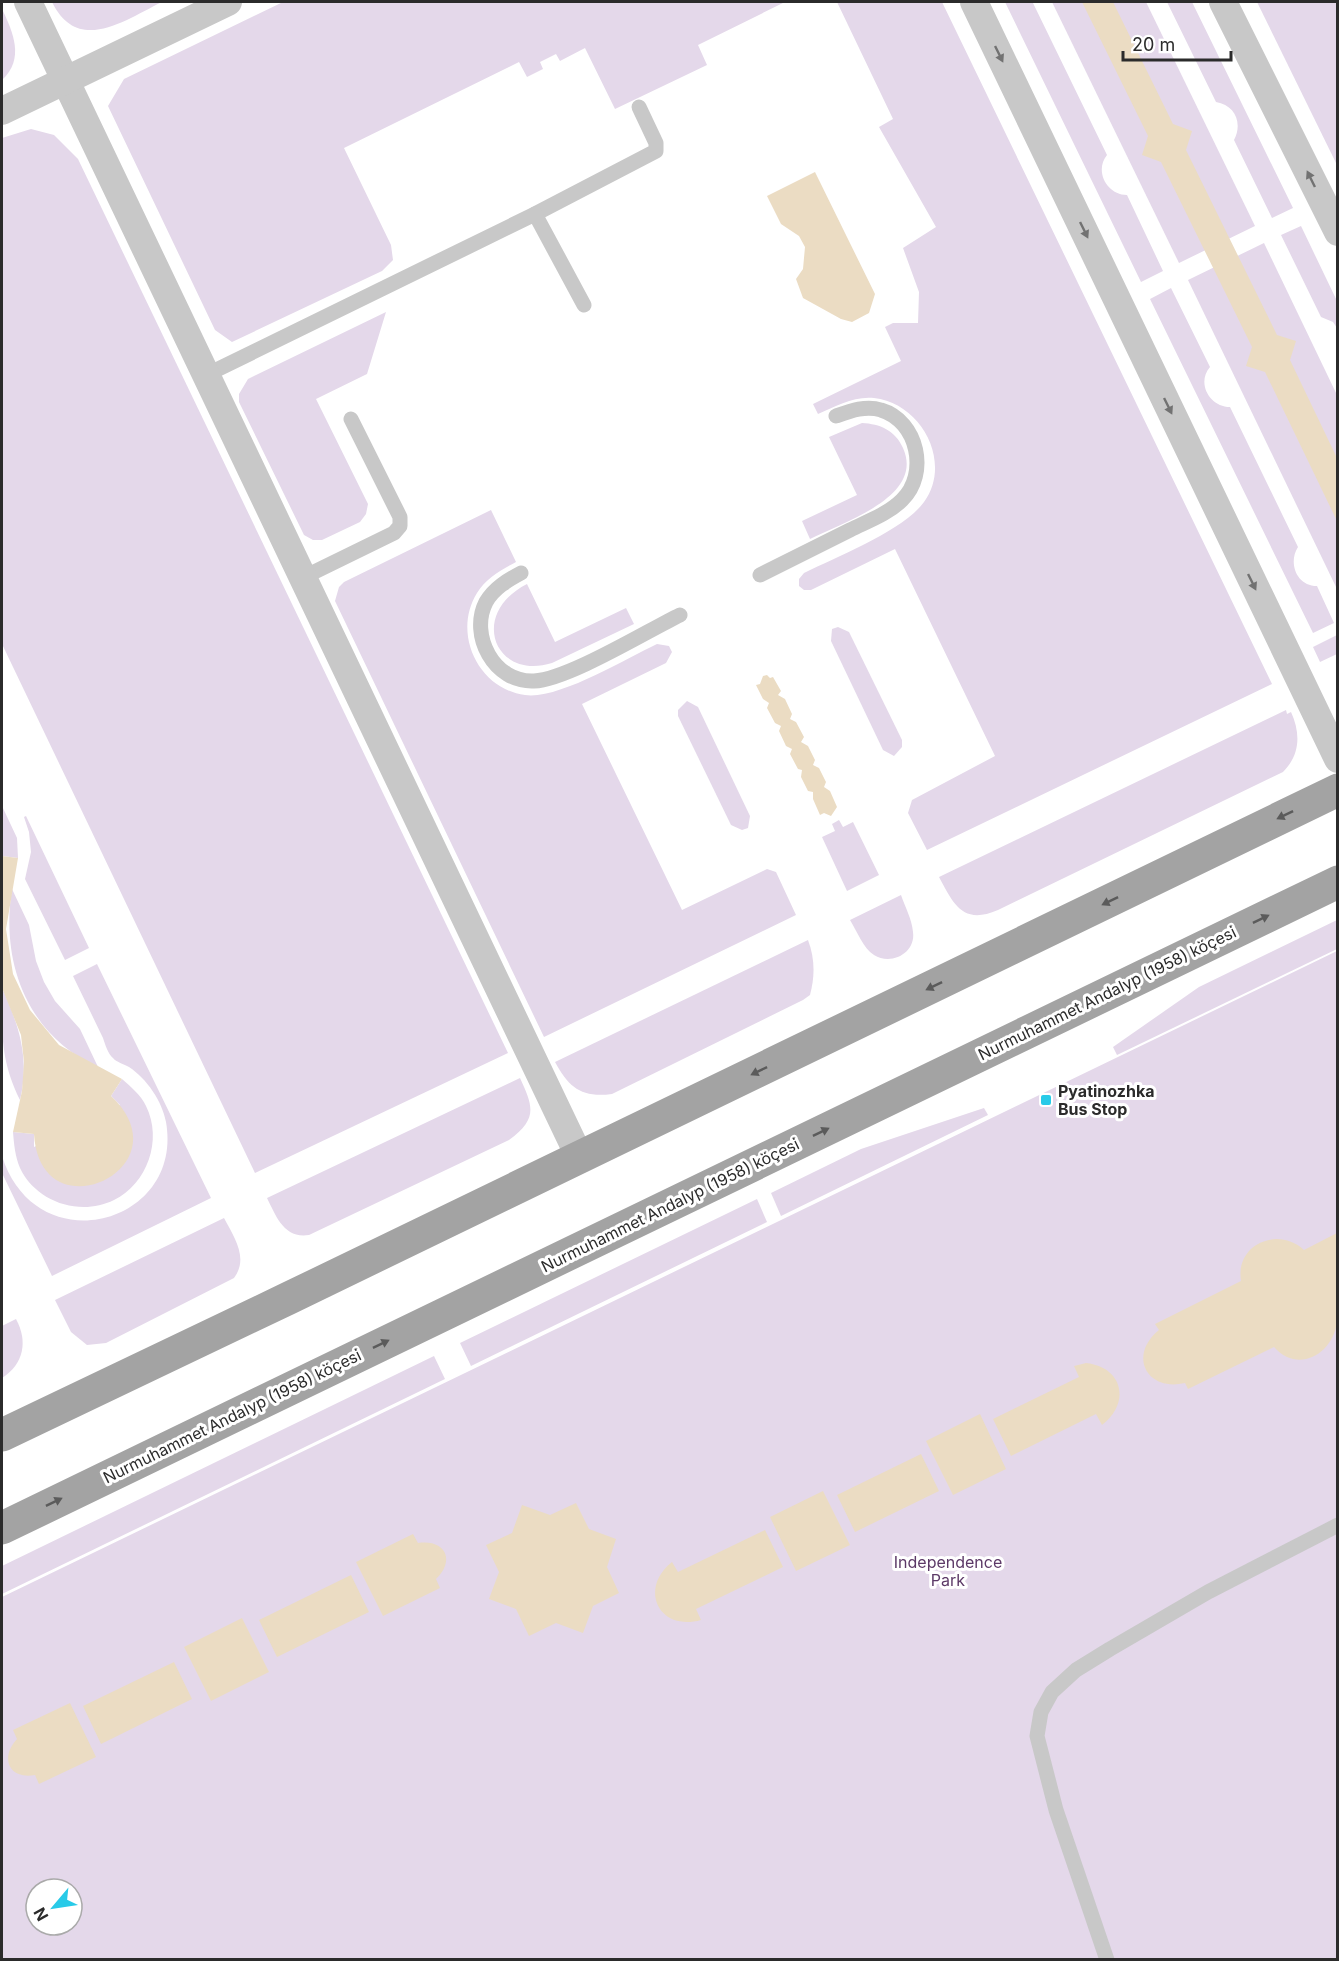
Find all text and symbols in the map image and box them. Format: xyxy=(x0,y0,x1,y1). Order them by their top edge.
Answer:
scale bar xyxy=(1123,24,1231,62)
text: 20 m xyxy=(1132,34,1175,55)
one-way arrow xyxy=(995,46,1004,63)
one-way arrow xyxy=(1307,171,1316,188)
one-way arrow xyxy=(1079,222,1088,239)
one-way arrow xyxy=(1163,397,1173,414)
one-way arrow xyxy=(1248,573,1257,590)
one-way arrow xyxy=(1276,811,1293,820)
one-way arrow xyxy=(1101,896,1118,905)
one-way arrow xyxy=(1253,914,1270,923)
street label: Nurmuhammet Andalyp (1958) köçesi xyxy=(975,922,1239,1064)
one-way arrow xyxy=(926,981,943,990)
one-way arrow xyxy=(750,1066,767,1076)
place label: Pyatinozhka Bus Stop xyxy=(1058,1081,1154,1119)
marker: Pyatinozhka Bus Stop xyxy=(1039,1093,1053,1107)
one-way arrow xyxy=(813,1127,830,1136)
street label: Nurmuhammet Andalyp (1958) köçesi xyxy=(538,1134,802,1276)
one-way arrow xyxy=(372,1340,390,1350)
street label: Nurmuhammet Andalyp (1958) köçesi xyxy=(100,1345,364,1487)
one-way arrow xyxy=(46,1498,63,1507)
park label: Independence Park xyxy=(894,1552,1002,1590)
north arrow xyxy=(24,1877,84,1937)
text: N xyxy=(29,1904,53,1924)

